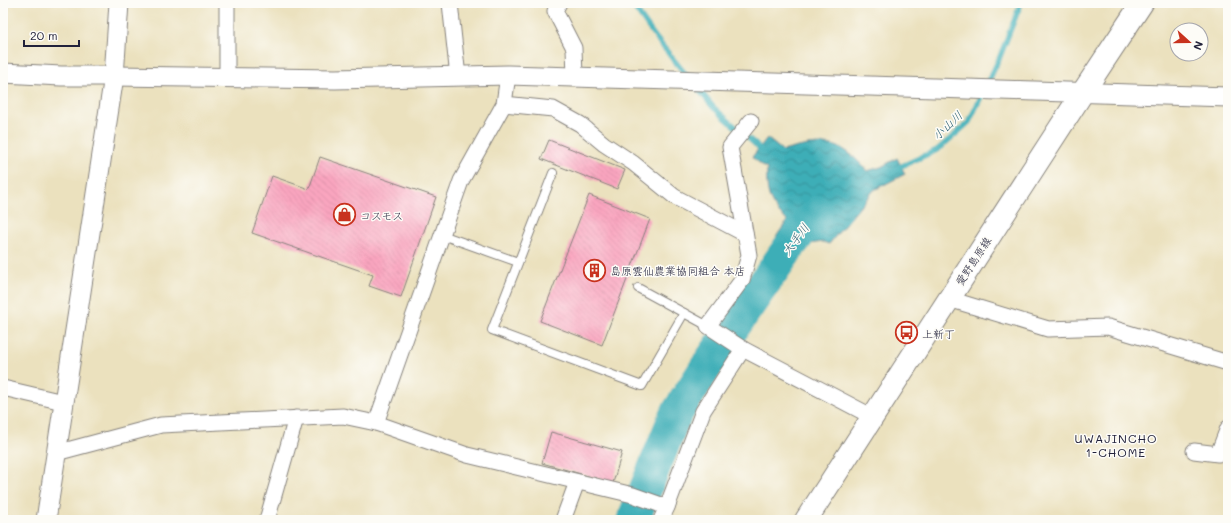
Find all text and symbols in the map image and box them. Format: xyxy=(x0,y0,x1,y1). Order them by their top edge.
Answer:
scale bar xyxy=(24,22,79,48)
north arrow xyxy=(1169,22,1209,62)
text: 20 m xyxy=(30,27,58,43)
text: N xyxy=(1190,39,1207,52)
water label: 小山川 xyxy=(928,107,966,143)
shop icon: コスモス xyxy=(331,202,357,228)
place label: コスモス xyxy=(360,208,403,223)
water label: 大手川 xyxy=(778,220,812,258)
street label: 愛野島原線 xyxy=(952,234,994,288)
building icon: 島原雲仙農業協同組合 本店 xyxy=(582,257,608,283)
place label: 島原雲仙農業協同組合 本店 xyxy=(610,263,746,278)
bus stop icon: 上新丁 xyxy=(893,320,919,346)
place label: 上新丁 xyxy=(922,326,955,341)
district label: UWAJINCHO 1-CHOME xyxy=(1074,430,1158,460)

